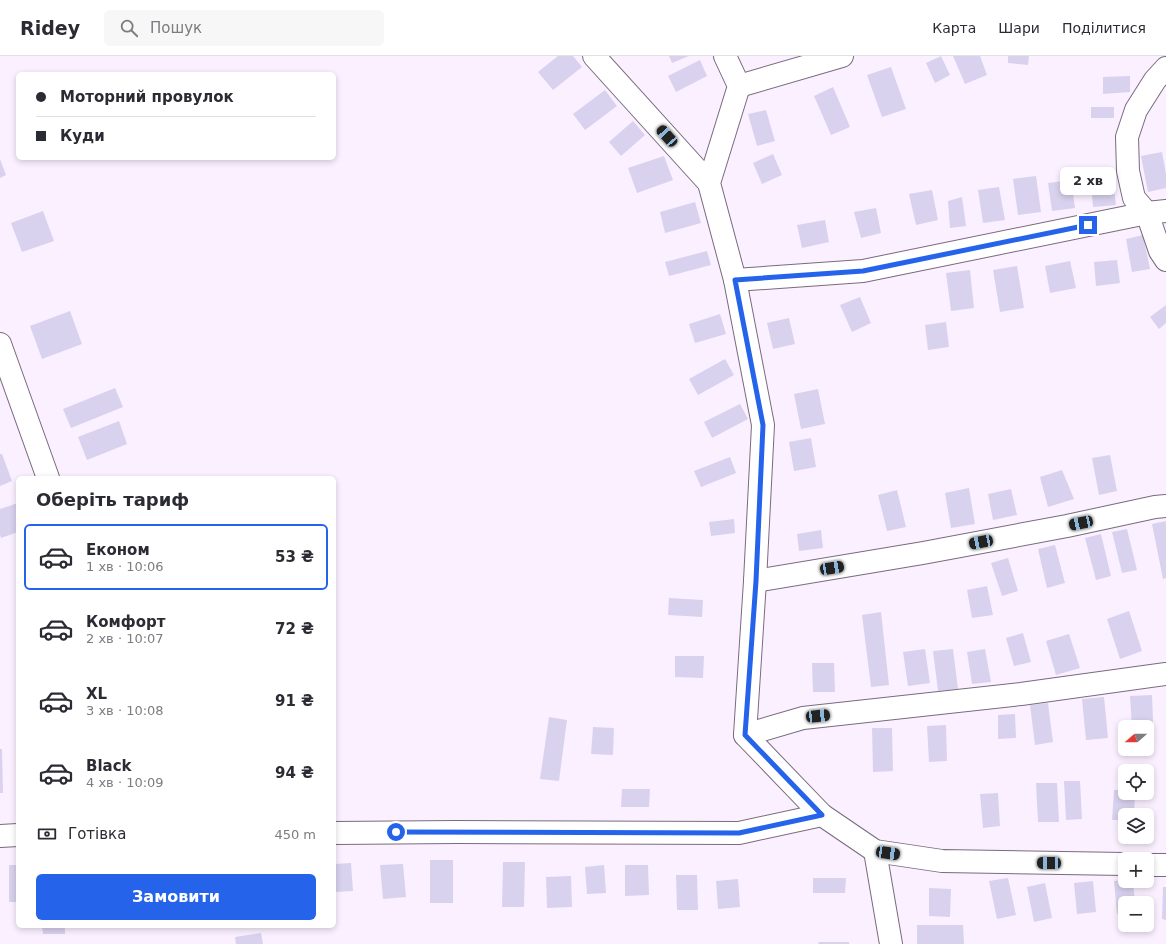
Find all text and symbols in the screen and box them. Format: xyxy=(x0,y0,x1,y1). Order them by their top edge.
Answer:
search box xyxy=(104,10,384,46)
text: Ridey xyxy=(20,17,80,39)
icon: search xyxy=(118,17,140,39)
text: Пошук xyxy=(150,19,202,37)
text: Карта xyxy=(932,20,976,36)
text: Шари xyxy=(998,20,1040,36)
text: Поділитися xyxy=(1062,20,1146,36)
text: Моторний провулок xyxy=(60,88,234,106)
car xyxy=(655,123,679,149)
text: Куди xyxy=(60,127,105,145)
callout: 2 хв xyxy=(1060,167,1116,195)
text: 2 хв xyxy=(1073,173,1103,188)
route end xyxy=(1079,216,1097,234)
text: Оберіть тариф xyxy=(36,489,189,510)
car xyxy=(1068,515,1094,531)
car xyxy=(968,534,994,550)
icon: car xyxy=(38,539,74,575)
text: Економ xyxy=(86,541,150,559)
text: 53 ₴ xyxy=(275,548,314,566)
text: 1 хв · 10:06 xyxy=(86,559,164,574)
car xyxy=(819,560,845,576)
icon: car xyxy=(38,611,74,647)
text: Комфорт xyxy=(86,613,165,631)
text: 72 ₴ xyxy=(275,620,314,638)
text: 2 хв · 10:07 xyxy=(86,631,164,646)
icon: car xyxy=(38,683,74,719)
text: XL xyxy=(86,685,107,703)
text: 91 ₴ xyxy=(275,692,314,710)
text: 3 хв · 10:08 xyxy=(86,703,164,718)
car xyxy=(805,709,831,723)
north arrow xyxy=(1118,720,1154,756)
map controls xyxy=(1118,720,1154,932)
icon: car xyxy=(38,755,74,791)
text: Black xyxy=(86,757,132,775)
text: 94 ₴ xyxy=(275,764,314,782)
button: locate xyxy=(1118,764,1154,800)
text: 4 хв · 10:09 xyxy=(86,775,164,790)
button: layers xyxy=(1118,808,1154,844)
icon: cash xyxy=(36,823,58,845)
route start xyxy=(387,823,405,841)
text: Готівка xyxy=(68,825,126,843)
text: 450 m xyxy=(274,827,316,842)
car xyxy=(875,845,901,861)
button: + xyxy=(1118,852,1154,888)
car xyxy=(1037,857,1061,869)
button: Замовити xyxy=(36,874,316,920)
button: − xyxy=(1118,896,1154,932)

